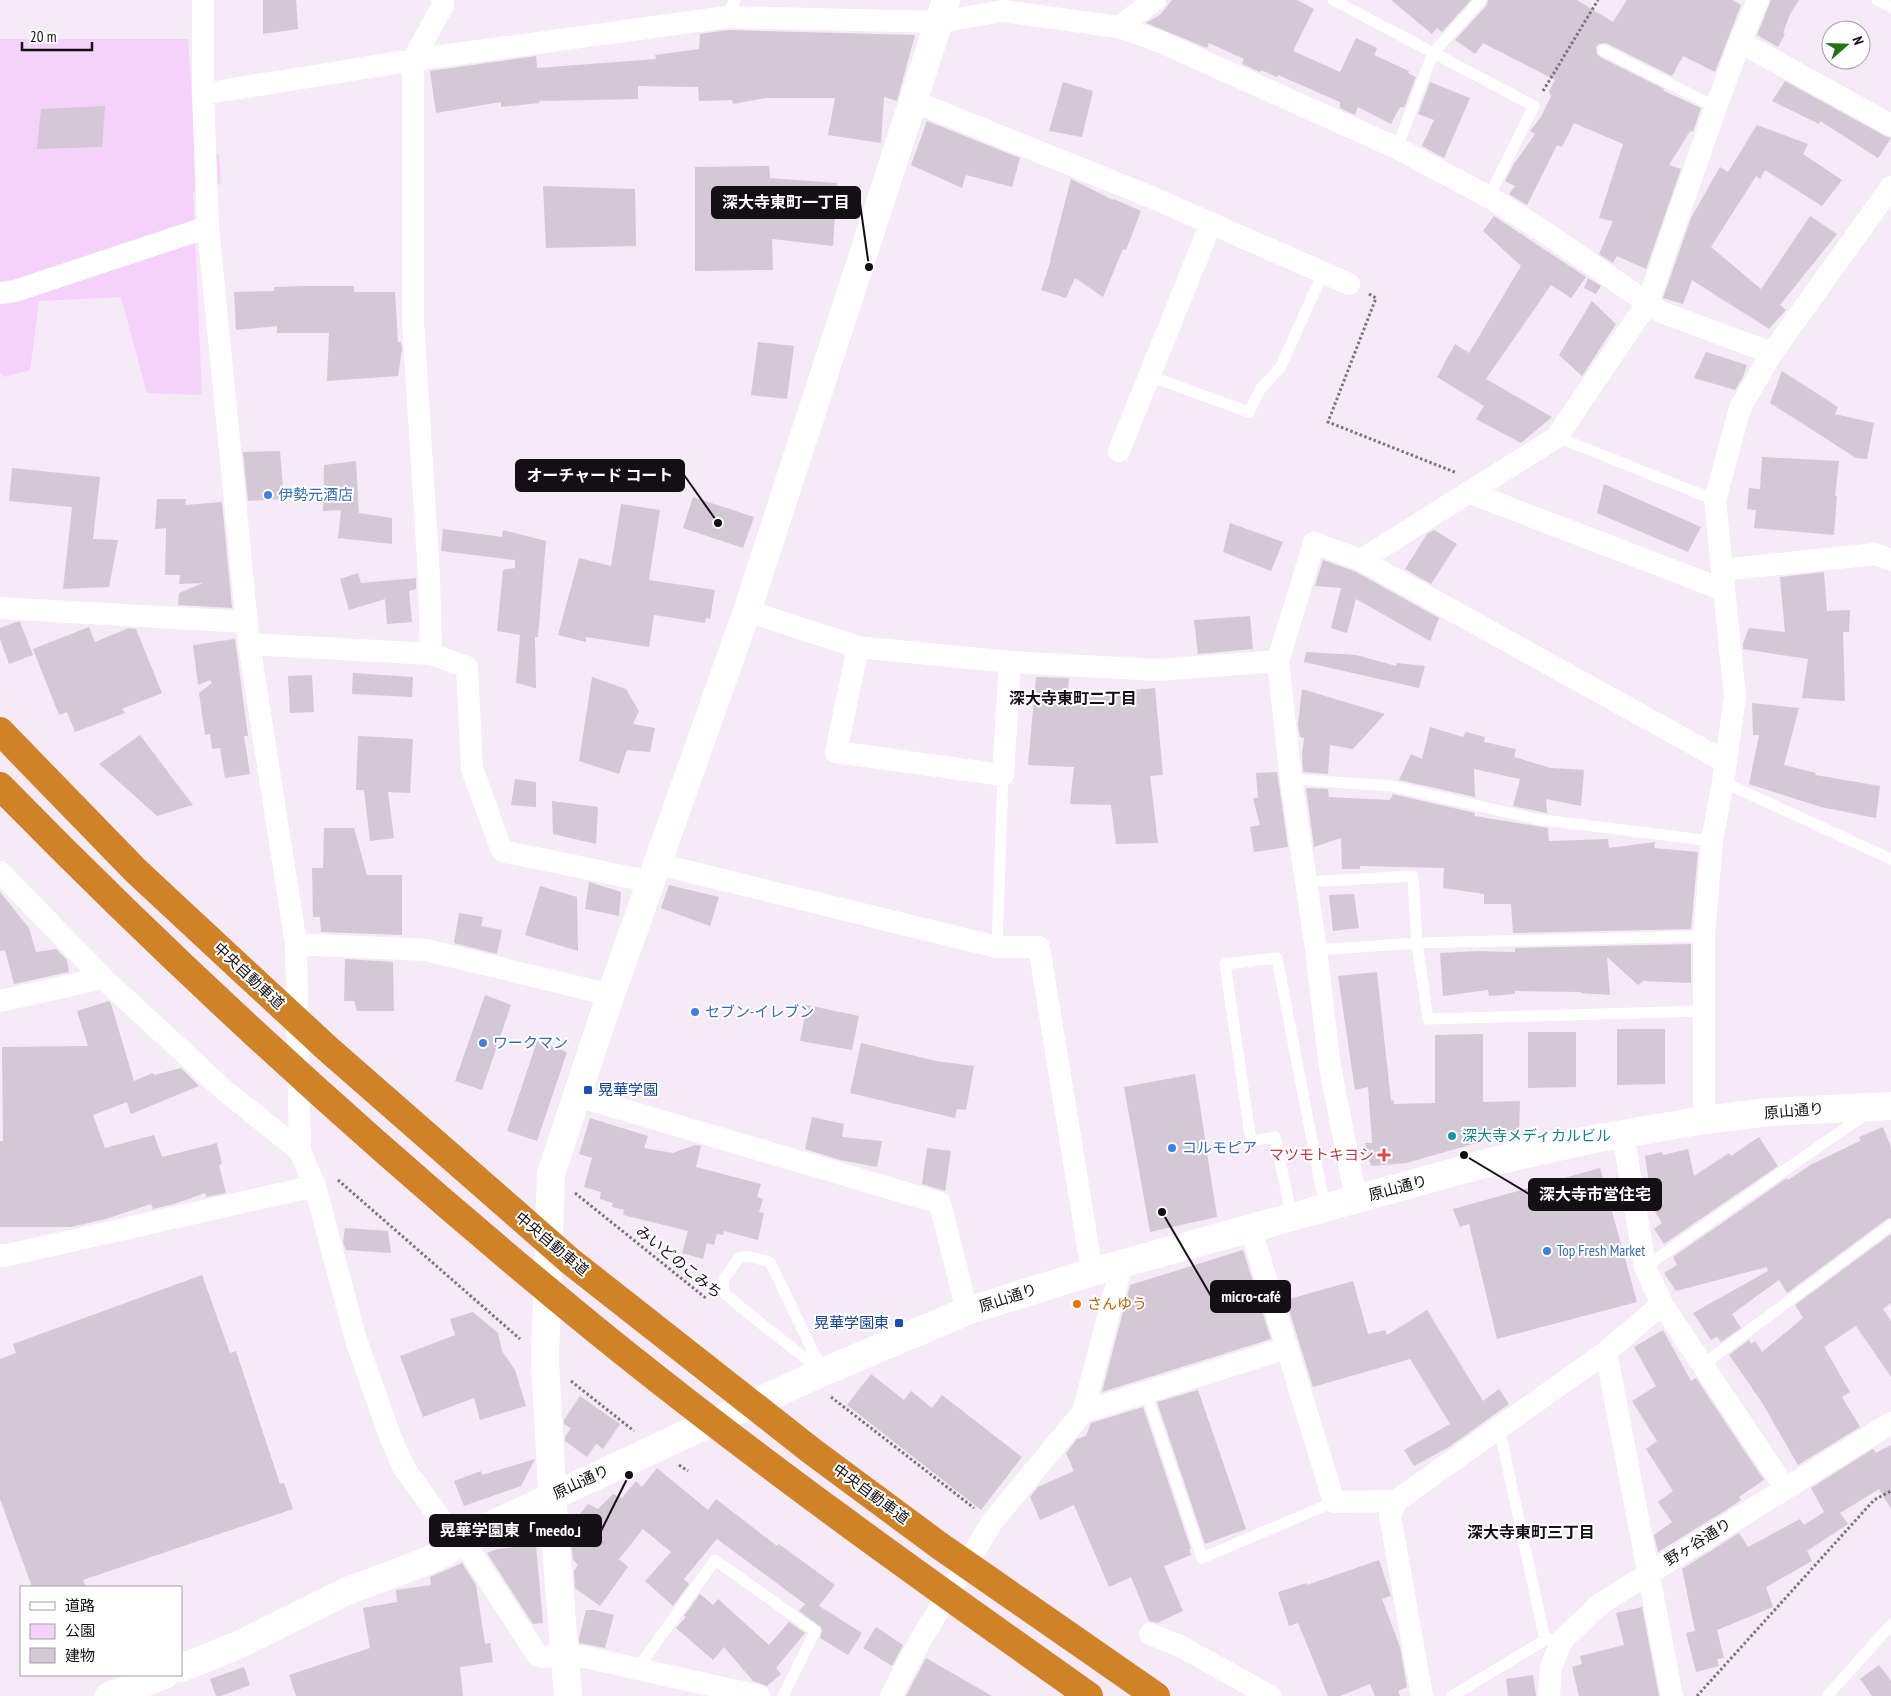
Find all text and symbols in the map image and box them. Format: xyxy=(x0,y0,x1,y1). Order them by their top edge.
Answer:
scale bar xyxy=(22,20,92,52)
north arrow xyxy=(1821,20,1871,70)
text: 20 m xyxy=(30,27,56,46)
text: N xyxy=(1848,34,1868,47)
callout: 深大寺東町一丁目 xyxy=(712,187,860,218)
text: 深大寺東町一丁目 xyxy=(722,192,850,212)
callout: オーチャード コート xyxy=(516,460,684,491)
text: オーチャード コート xyxy=(526,465,674,485)
place label: 伊勢元酒店 xyxy=(278,485,353,504)
marker: 伊勢元酒店 xyxy=(262,489,274,501)
district label: 深大寺東町二丁目 xyxy=(1009,688,1137,708)
street label: 中央自動車道 xyxy=(210,938,289,1013)
place label: セブン-イレブン xyxy=(705,1002,814,1021)
marker: セブン-イレブン xyxy=(689,1006,701,1018)
place label: ワークマン xyxy=(493,1033,568,1052)
marker: ワークマン xyxy=(477,1037,489,1049)
place label: 晃華学園 xyxy=(598,1080,658,1099)
marker: 晃華学園 xyxy=(582,1084,594,1096)
street label: 原山通り xyxy=(1763,1098,1825,1123)
place label: 深大寺メディカルビル xyxy=(1462,1126,1611,1145)
marker: 深大寺メディカルビル xyxy=(1446,1130,1458,1142)
place label: コルモピア xyxy=(1182,1138,1257,1157)
marker: コルモピア xyxy=(1166,1142,1178,1154)
place label: マツモトキヨシ xyxy=(1269,1145,1374,1164)
marker: マツモトキヨシ xyxy=(1378,1149,1390,1161)
street label: 原山通り xyxy=(1366,1171,1429,1204)
callout: 深大寺市営住宅 xyxy=(1529,1179,1661,1210)
text: 深大寺市営住宅 xyxy=(1539,1184,1651,1204)
street label: 中央自動車道 xyxy=(512,1207,593,1280)
street label: みいどのこみち xyxy=(633,1221,726,1302)
place label: Top Fresh Market xyxy=(1557,1241,1645,1260)
marker: Top Fresh Market xyxy=(1541,1245,1553,1257)
street label: 原山通り xyxy=(976,1279,1039,1316)
callout: micro-café xyxy=(1211,1281,1290,1312)
text: micro-café xyxy=(1221,1286,1281,1306)
place label: さんゆう xyxy=(1087,1294,1147,1313)
marker: さんゆう xyxy=(1071,1298,1083,1310)
place label: 晃華学園東 xyxy=(814,1313,889,1332)
marker: 晃華学園東 xyxy=(893,1317,905,1329)
street label: 中央自動車道 xyxy=(829,1459,913,1528)
street label: 原山通り xyxy=(550,1460,612,1503)
street label: 野ヶ谷通り xyxy=(1661,1514,1735,1570)
callout: 晃華学園東「meedo」 xyxy=(430,1515,601,1546)
text: 晃華学園東「meedo」 xyxy=(440,1520,590,1540)
district label: 深大寺東町三丁目 xyxy=(1467,1522,1595,1542)
legend xyxy=(20,1586,182,1676)
text: 道路 xyxy=(65,1596,95,1615)
text: 公園 xyxy=(65,1621,95,1640)
text: 建物 xyxy=(65,1646,95,1665)

